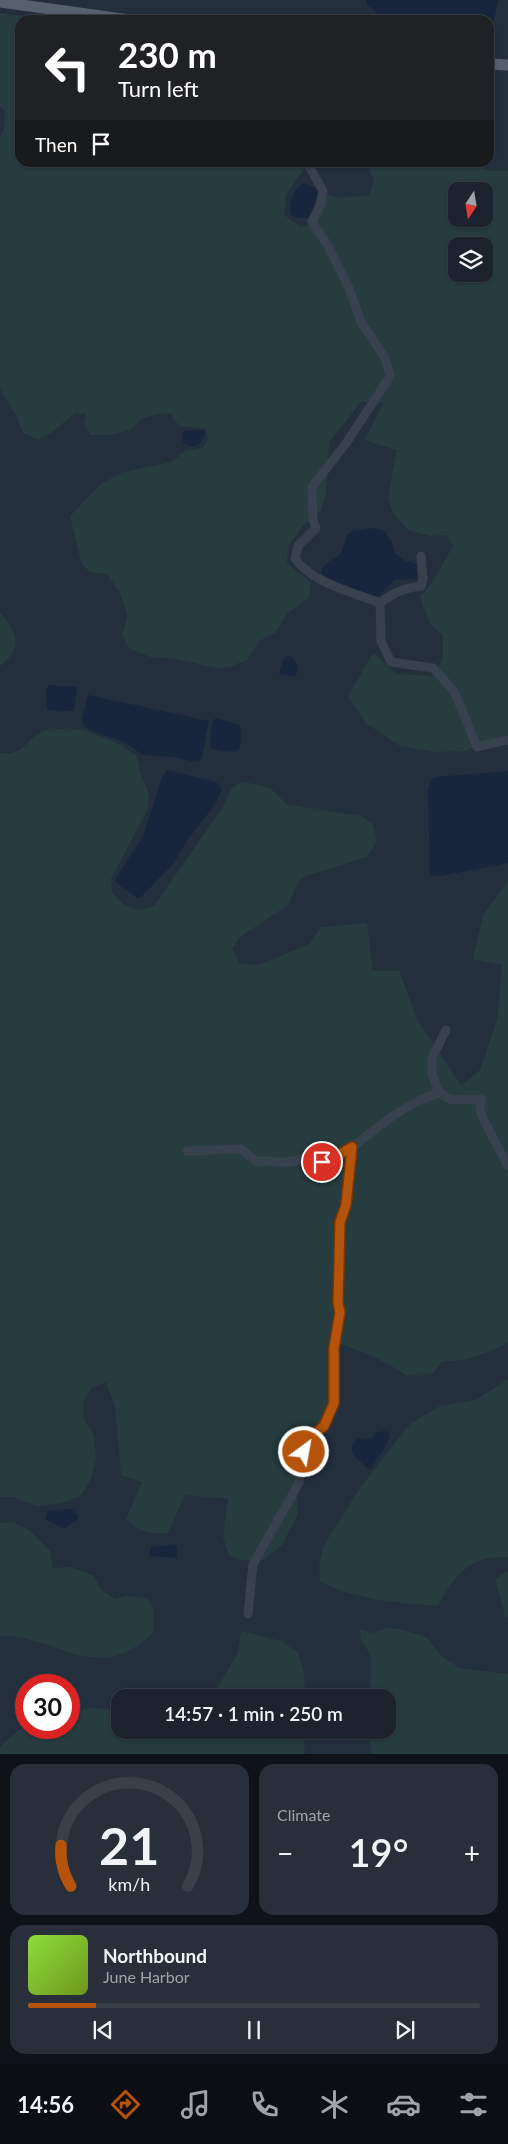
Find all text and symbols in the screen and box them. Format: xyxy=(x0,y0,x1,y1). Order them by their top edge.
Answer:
text: 230 m xyxy=(118,33,217,75)
icon: left xyxy=(35,35,100,100)
text: Turn left xyxy=(118,75,199,102)
icon: arrive xyxy=(87,130,115,158)
text: Then xyxy=(35,133,77,156)
north arrow xyxy=(448,182,492,228)
map controls xyxy=(448,182,493,282)
button: layers xyxy=(448,237,493,282)
pin xyxy=(301,1141,343,1183)
icon: arrive xyxy=(308,1148,336,1176)
position arrow xyxy=(277,1425,329,1477)
speed limit sign: 30 xyxy=(15,1674,80,1739)
text: 14:57 · 1 min · 250 m xyxy=(164,1702,343,1725)
text: Climate xyxy=(277,1805,330,1824)
text: 21 xyxy=(99,1814,160,1876)
text: 19° xyxy=(349,1829,408,1875)
text: − xyxy=(277,1836,293,1870)
text: + xyxy=(464,1836,480,1870)
text: km/h xyxy=(109,1873,150,1895)
text: Northbound xyxy=(103,1944,207,1967)
text: June Harbor xyxy=(103,1967,190,1986)
icon: previous xyxy=(89,2016,117,2044)
icon: pause xyxy=(240,2016,268,2044)
icon: next xyxy=(391,2016,419,2044)
icon: directions xyxy=(108,2087,143,2122)
icon: music xyxy=(178,2087,213,2122)
icon: phone xyxy=(247,2087,282,2122)
icon: climate xyxy=(317,2087,352,2122)
icon: car xyxy=(386,2087,421,2122)
icon: filters xyxy=(456,2087,491,2122)
text: 14:56 xyxy=(17,2091,74,2118)

